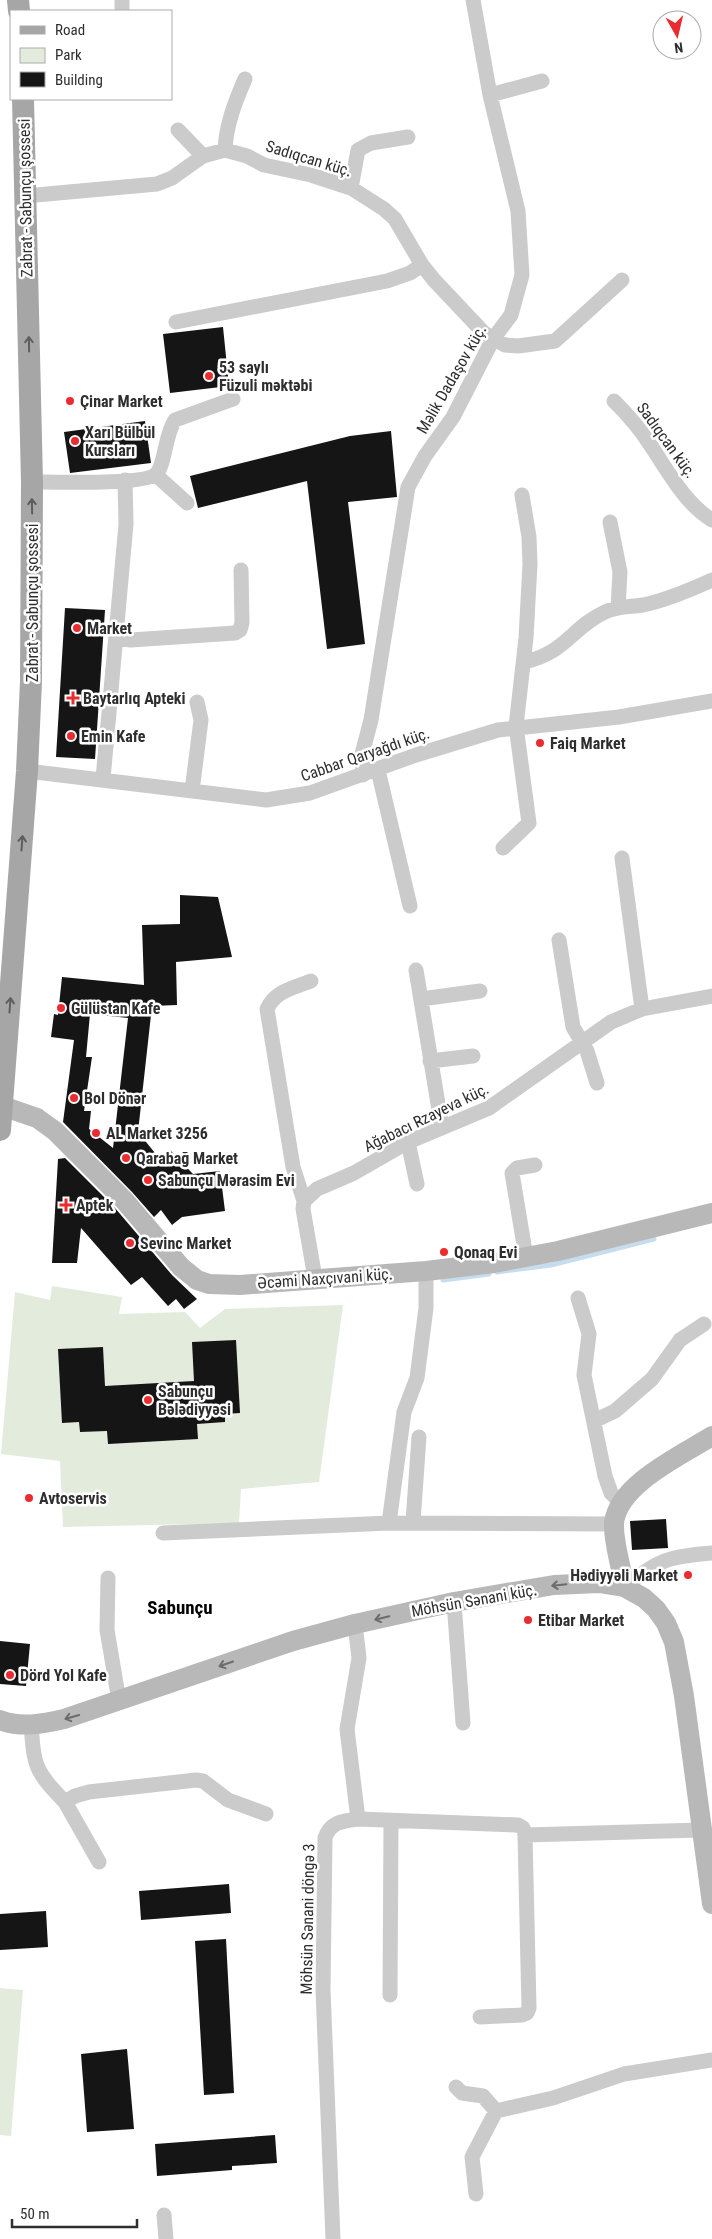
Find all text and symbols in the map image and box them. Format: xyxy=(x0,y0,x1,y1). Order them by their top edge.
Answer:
legend xyxy=(10,10,172,100)
north arrow xyxy=(652,10,702,60)
text: Road xyxy=(55,21,85,39)
text: N xyxy=(673,39,684,56)
text: Park xyxy=(55,46,82,64)
text: Building xyxy=(55,71,103,89)
street label: Zabrat - Sabunçu şossesi xyxy=(15,118,36,278)
street label: Sadıqcan küç. xyxy=(264,136,354,181)
street label: Məlik Dadaşov küç. xyxy=(413,321,490,437)
one-way arrow xyxy=(24,336,33,352)
place label: 53 saylı Füzuli məktəbi xyxy=(219,358,313,395)
marker: 53 saylı Füzuli məktəbi xyxy=(203,370,215,382)
place label: Çinar Market xyxy=(80,392,163,411)
marker: Çinar Market xyxy=(64,395,76,407)
street label: Sadıqcan küç. xyxy=(633,399,700,482)
place label: Xarı Bülbül Kursları xyxy=(85,423,155,460)
marker: Xarı Bülbül Kursları xyxy=(69,435,81,447)
one-way arrow xyxy=(27,498,37,514)
street label: Zabrat - Sabunçu şossesi xyxy=(23,524,42,682)
place label: Market xyxy=(87,619,132,638)
marker: Market xyxy=(71,622,83,634)
place label: Baytarlıq Apteki xyxy=(83,689,185,708)
marker: Baytarlıq Apteki xyxy=(67,692,79,704)
street label: Cabbar Qaryağdı küç. xyxy=(298,724,432,785)
place label: Emin Kafe xyxy=(81,727,146,746)
marker: Emin Kafe xyxy=(65,730,77,742)
place label: Faiq Market xyxy=(550,734,626,753)
marker: Faiq Market xyxy=(534,737,546,749)
one-way arrow xyxy=(17,836,26,852)
one-way arrow xyxy=(5,998,14,1014)
place label: Gülüstan Kafe xyxy=(71,999,161,1018)
marker: Gülüstan Kafe xyxy=(55,1002,67,1014)
street label: Ağabacı Rzayeva küç. xyxy=(361,1079,492,1156)
place label: Bol Dönər xyxy=(84,1089,146,1108)
marker: Bol Dönər xyxy=(68,1092,80,1104)
place label: AL Market 3256 xyxy=(106,1124,208,1143)
marker: AL Market 3256 xyxy=(90,1127,102,1139)
place label: Qarabağ Market xyxy=(136,1149,238,1168)
marker: Qarabağ Market xyxy=(120,1152,132,1164)
place label: Sabunçu Mərasim Evi xyxy=(158,1171,295,1190)
marker: Sabunçu Mərasim Evi xyxy=(142,1174,154,1186)
place label: Aptek xyxy=(76,1196,114,1215)
marker: Aptek xyxy=(60,1199,72,1211)
place label: Sevinc Market xyxy=(140,1234,231,1253)
marker: Sevinc Market xyxy=(124,1237,136,1249)
place label: Qonaq Evi xyxy=(454,1243,518,1262)
marker: Qonaq Evi xyxy=(438,1246,450,1258)
street label: Əcəmi Naxçıvani küç. xyxy=(257,1264,393,1293)
place label: Sabunçu Bələdiyyəsi xyxy=(158,1382,231,1419)
marker: Sabunçu Bələdiyyəsi xyxy=(142,1394,154,1406)
place label: Avtoservis xyxy=(39,1489,107,1508)
marker: Avtoservis xyxy=(23,1492,35,1504)
place label: Hədiyyəli Market xyxy=(570,1566,678,1585)
marker: Hədiyyəli Market xyxy=(682,1569,694,1581)
street label: Möhsün Sənani küç. xyxy=(410,1580,538,1621)
one-way arrow xyxy=(551,1580,567,1590)
district label: Sabunçu xyxy=(147,1596,213,1619)
place label: Etibar Market xyxy=(538,1611,624,1630)
one-way arrow xyxy=(374,1614,390,1623)
marker: Etibar Market xyxy=(522,1614,534,1626)
one-way arrow xyxy=(218,1659,234,1669)
place label: Dörd Yol Kafe xyxy=(20,1666,107,1685)
marker: Dörd Yol Kafe xyxy=(4,1669,16,1681)
one-way arrow xyxy=(65,1712,81,1722)
street label: Möhsün Sənani döngə 3 xyxy=(297,1843,318,1995)
scale bar xyxy=(12,2196,138,2228)
text: 50 m xyxy=(20,2205,50,2223)

